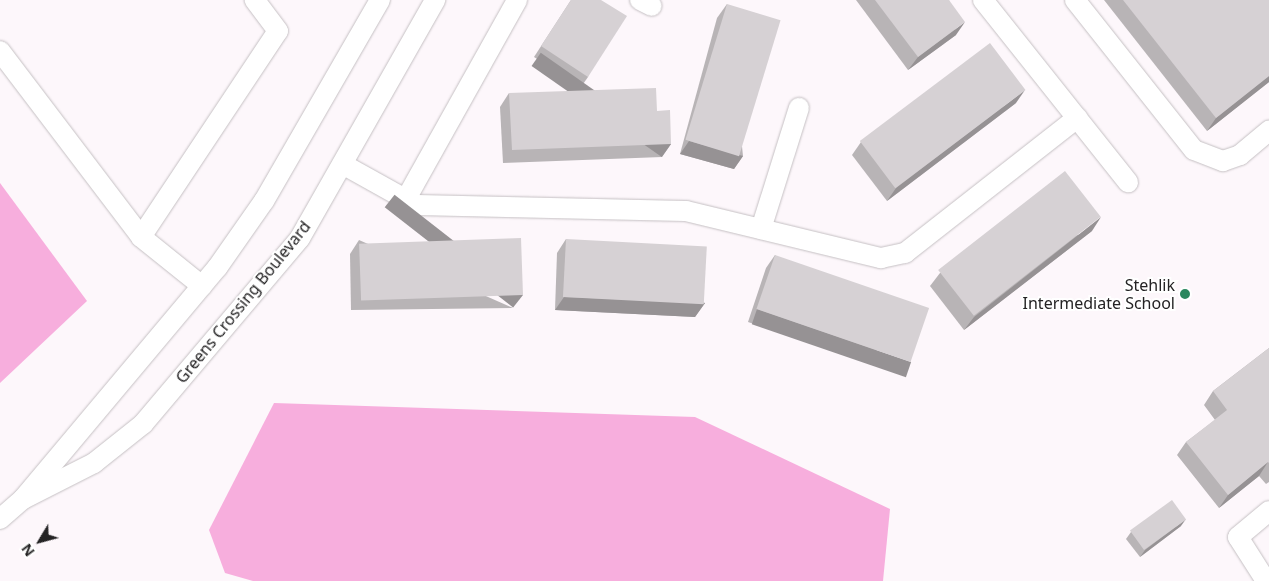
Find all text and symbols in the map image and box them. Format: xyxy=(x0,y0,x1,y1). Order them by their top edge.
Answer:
street label: Greens Crossing Boulevard xyxy=(172,217,314,387)
place label: Stehlik Intermediate School xyxy=(1023,275,1175,313)
marker: Stehlik Intermediate School xyxy=(1179,288,1191,300)
north arrow xyxy=(15,516,65,566)
text: N xyxy=(17,540,39,561)

